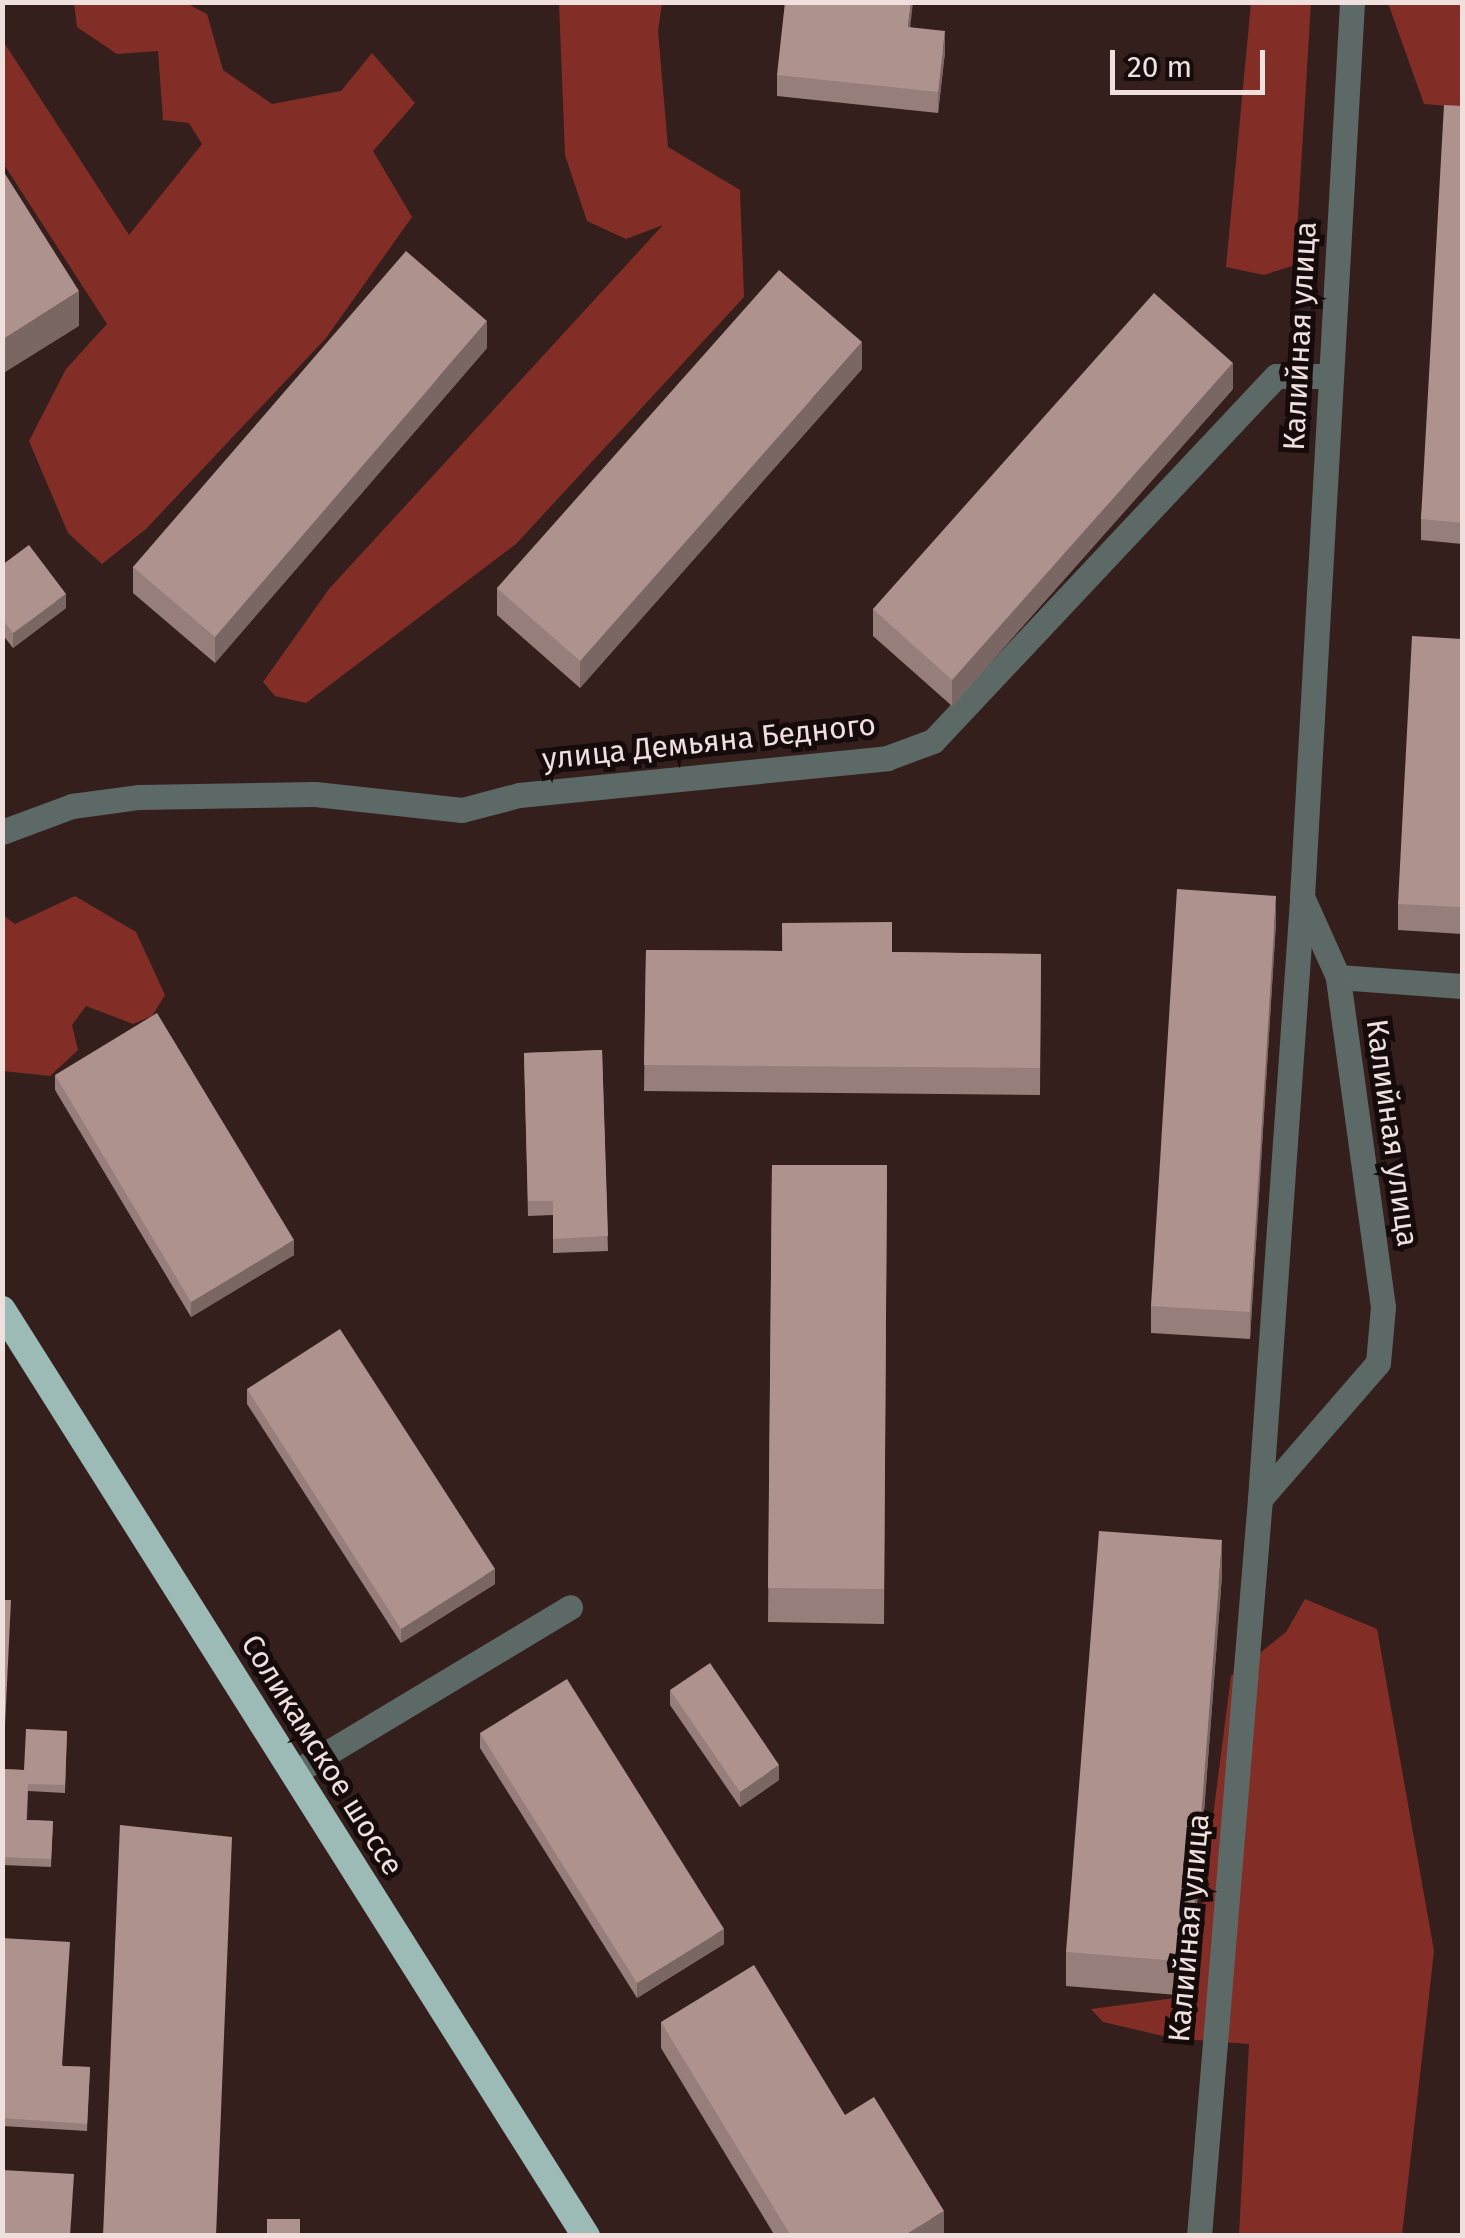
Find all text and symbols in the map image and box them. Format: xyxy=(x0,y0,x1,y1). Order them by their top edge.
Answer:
scale bar xyxy=(1115,30,1270,92)
text: 20 m xyxy=(1127,49,1192,85)
street label: Калийная улица xyxy=(1276,221,1324,451)
street label: улица Демьяна Бедного xyxy=(540,707,878,777)
street label: Калийная улица xyxy=(1358,1017,1426,1249)
street label: Соликамское шоссе xyxy=(233,1628,411,1882)
street label: Калийная улица xyxy=(1161,1812,1217,2044)

